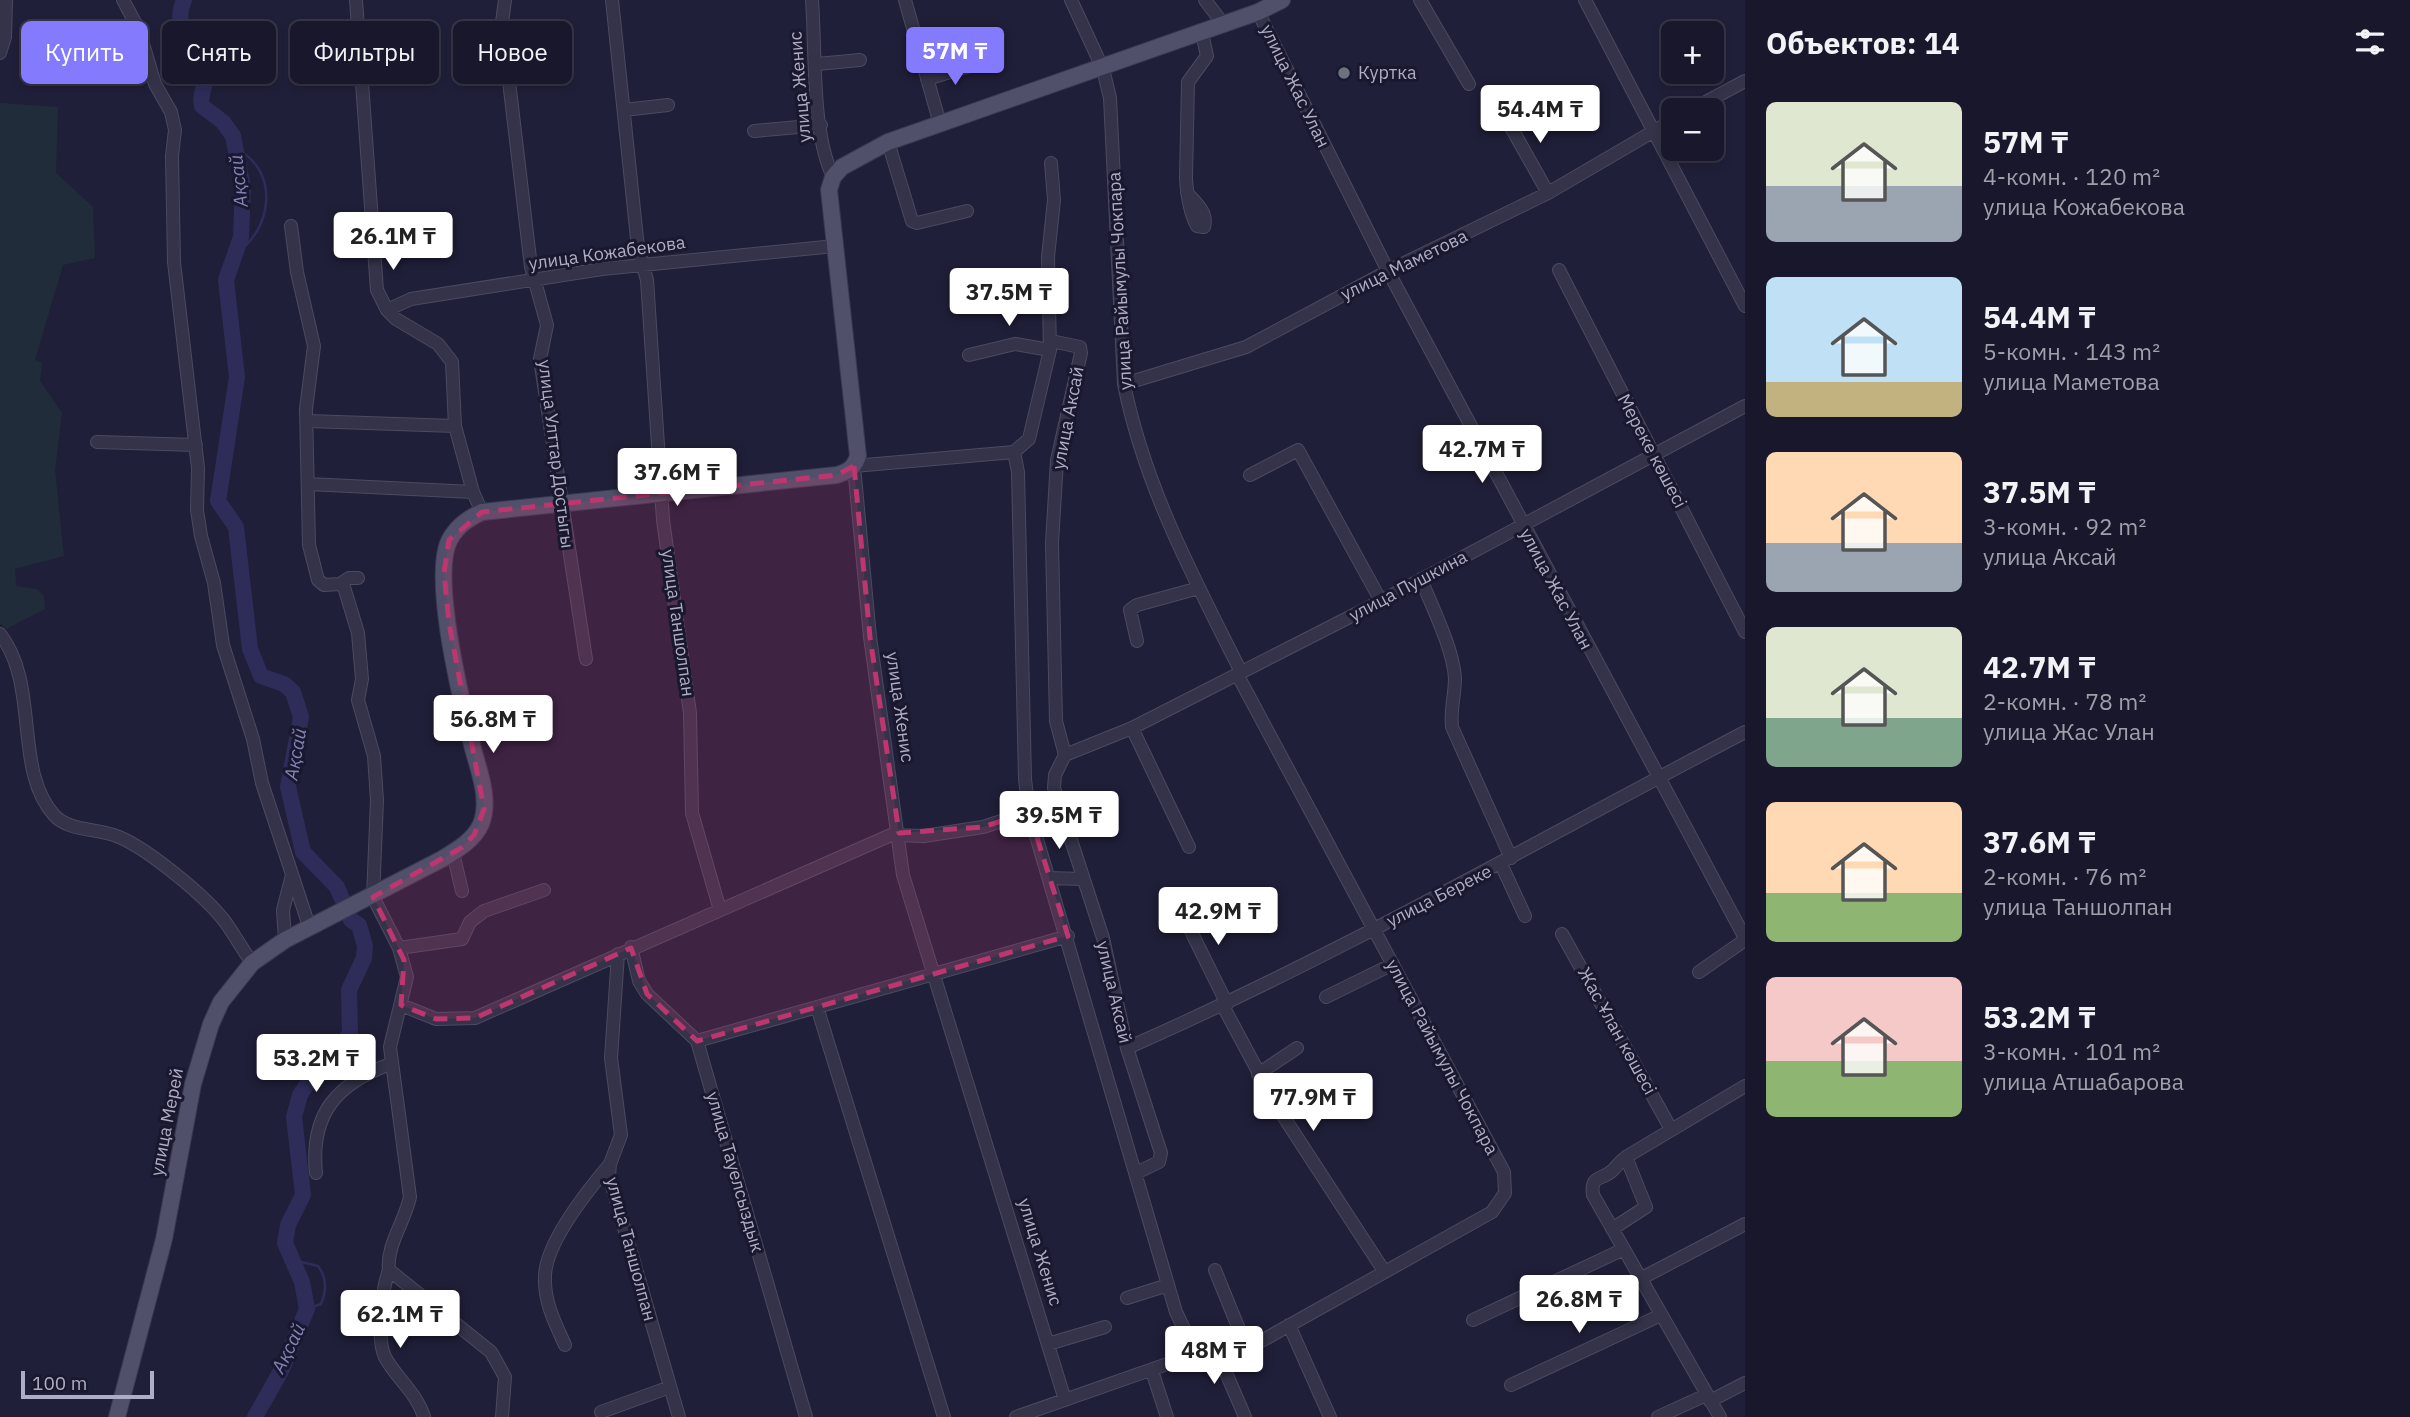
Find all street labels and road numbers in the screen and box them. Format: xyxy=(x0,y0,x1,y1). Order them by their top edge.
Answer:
street label: улица Жас Улан xyxy=(1256,20,1335,151)
street label: улица Женис xyxy=(783,31,816,144)
street label: улица Райымулы Чокпара xyxy=(1102,171,1137,391)
street label: улица Маметова xyxy=(1337,224,1471,305)
street label: улица Кожабекова xyxy=(527,230,687,275)
street label: улица Улттар Достыгы xyxy=(534,358,579,549)
street label: улица Аксай xyxy=(1046,364,1089,471)
street label: Мереке көшесі xyxy=(1613,390,1692,512)
street label: улица Жас Улан xyxy=(1515,524,1598,654)
street label: улица Пушкина xyxy=(1345,545,1471,626)
street label: улица Таншолпан xyxy=(657,548,700,698)
street label: улица Женис xyxy=(881,650,920,764)
street label: улица Береке xyxy=(1382,859,1495,932)
street label: улица Аксай xyxy=(1092,938,1137,1045)
street label: улица Райымулы Чокпара xyxy=(1381,955,1504,1159)
street label: Жас Ұлан көшесі xyxy=(1573,963,1662,1099)
street label: улица Мерей xyxy=(145,1066,188,1178)
street label: улица Тауелсыздык xyxy=(702,1089,769,1255)
street label: улица Таншолпан xyxy=(601,1174,662,1324)
street label: улица Женис xyxy=(1013,1195,1068,1308)

